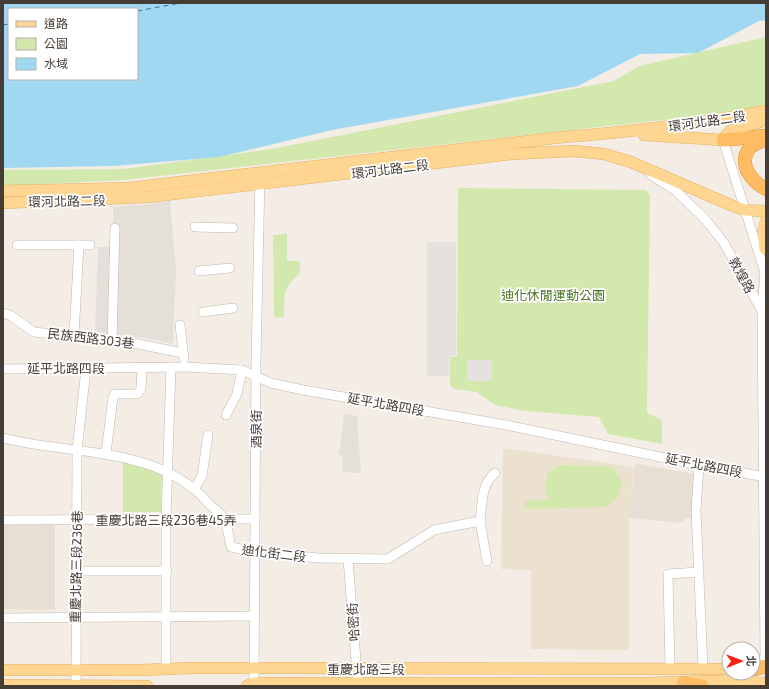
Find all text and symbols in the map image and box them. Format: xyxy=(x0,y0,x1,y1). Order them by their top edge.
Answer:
legend xyxy=(8,8,138,80)
text: 道路 xyxy=(44,16,68,30)
text: 公園 xyxy=(44,36,68,50)
text: 水域 xyxy=(44,56,68,70)
street label: 環河北路二段 xyxy=(667,108,747,134)
street label: 環河北路二段 xyxy=(350,156,430,182)
street label: 環河北路二段 xyxy=(28,192,106,210)
street label: 敦煌路 xyxy=(726,254,758,296)
park label: 迪化休閒運動公園 xyxy=(501,287,605,303)
street label: 民族西路303巷 xyxy=(47,325,135,351)
street label: 延平北路四段 xyxy=(27,360,105,376)
street label: 延平北路四段 xyxy=(346,389,426,419)
street label: 酒泉街 xyxy=(248,409,264,449)
street label: 延平北路四段 xyxy=(664,450,744,480)
street label: 重慶北路三段236巷 xyxy=(67,510,85,624)
street label: 重慶北路三段236巷45弄 xyxy=(96,512,236,528)
street label: 迪化街二段 xyxy=(241,541,307,565)
street label: 哈密街 xyxy=(344,602,362,642)
north arrow xyxy=(721,641,761,681)
text: 北 xyxy=(745,655,758,666)
street label: 重慶北路三段 xyxy=(327,661,405,677)

